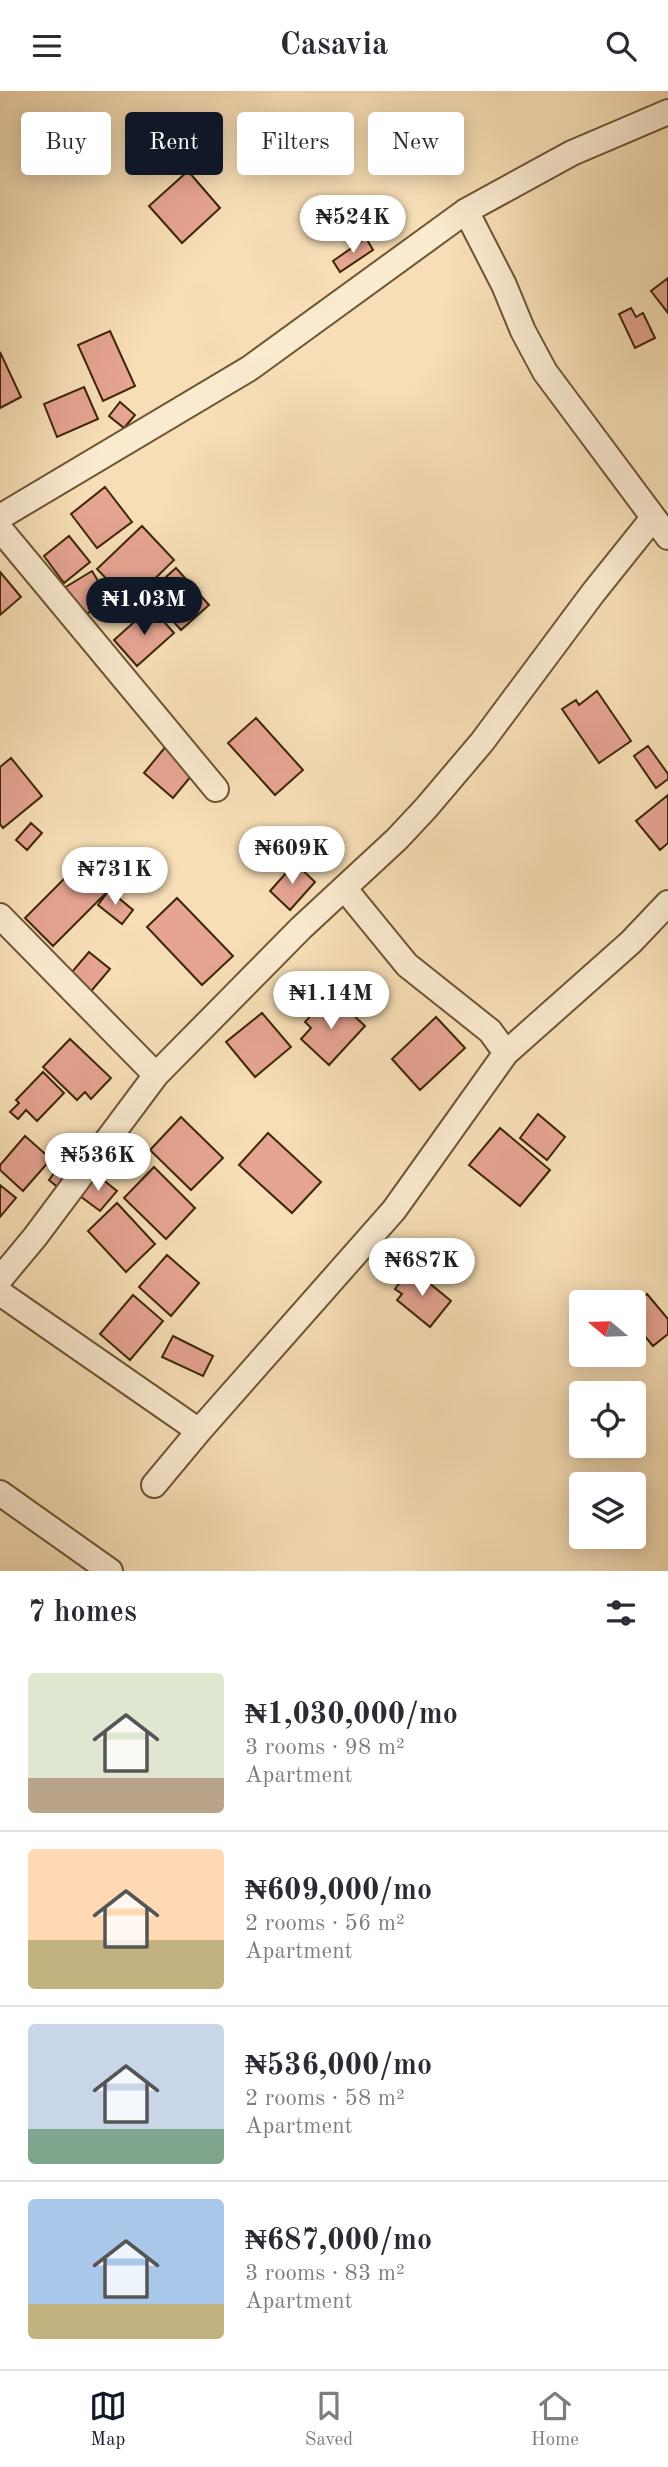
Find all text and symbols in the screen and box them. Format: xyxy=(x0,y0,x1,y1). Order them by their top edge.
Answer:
icon: menu xyxy=(28,27,66,65)
icon: search xyxy=(602,27,640,65)
text: Casavia xyxy=(280,30,388,62)
chip: Buy xyxy=(21,112,111,175)
chip: Rent xyxy=(125,112,223,175)
chip: Filters xyxy=(237,112,354,175)
chip: New xyxy=(368,112,464,175)
pin: ₦524K xyxy=(304,195,402,255)
text: ₦524K xyxy=(316,206,390,229)
pin: ₦1.03M xyxy=(87,577,201,637)
text: ₦1.03M xyxy=(102,588,186,611)
pin: ₦609K xyxy=(243,827,341,886)
text: ₦609K xyxy=(255,837,329,860)
pin: ₦731K xyxy=(66,847,164,907)
text: ₦731K xyxy=(78,858,152,881)
pin: ₦1.14M xyxy=(274,971,388,1031)
text: ₦1.14M xyxy=(289,982,373,1005)
pin: ₦536K xyxy=(49,1133,147,1193)
text: ₦536K xyxy=(61,1144,135,1167)
pin: ₦687K xyxy=(373,1239,471,1298)
text: ₦687K xyxy=(385,1249,459,1272)
north arrow xyxy=(569,1290,646,1367)
map controls xyxy=(569,1290,646,1549)
button: locate xyxy=(569,1381,646,1458)
button: layers xyxy=(569,1472,646,1549)
icon: filters xyxy=(602,1594,640,1632)
text: 7 homes xyxy=(28,1598,137,1628)
text: ₦1,030,000/mo xyxy=(245,1700,458,1730)
icon: home xyxy=(84,1701,168,1785)
text: 3 rooms · 98 m² xyxy=(245,1736,405,1759)
text: Apartment xyxy=(245,1764,353,1787)
text: ₦609,000/mo xyxy=(245,1876,432,1906)
icon: home xyxy=(84,1877,168,1961)
text: 2 rooms · 56 m² xyxy=(245,1912,405,1935)
text: Apartment xyxy=(245,1940,353,1963)
text: ₦536,000/mo xyxy=(245,2051,432,2081)
icon: home xyxy=(84,2052,168,2136)
text: 2 rooms · 58 m² xyxy=(245,2087,405,2110)
text: Apartment xyxy=(245,2115,353,2138)
text: ₦687,000/mo xyxy=(245,2226,432,2256)
icon: home xyxy=(84,2227,168,2311)
text: 3 rooms · 83 m² xyxy=(245,2262,405,2285)
text: Apartment xyxy=(245,2290,353,2313)
tab: Map xyxy=(89,2387,127,2452)
tab: Saved xyxy=(305,2387,353,2452)
tab: Home xyxy=(531,2387,579,2452)

